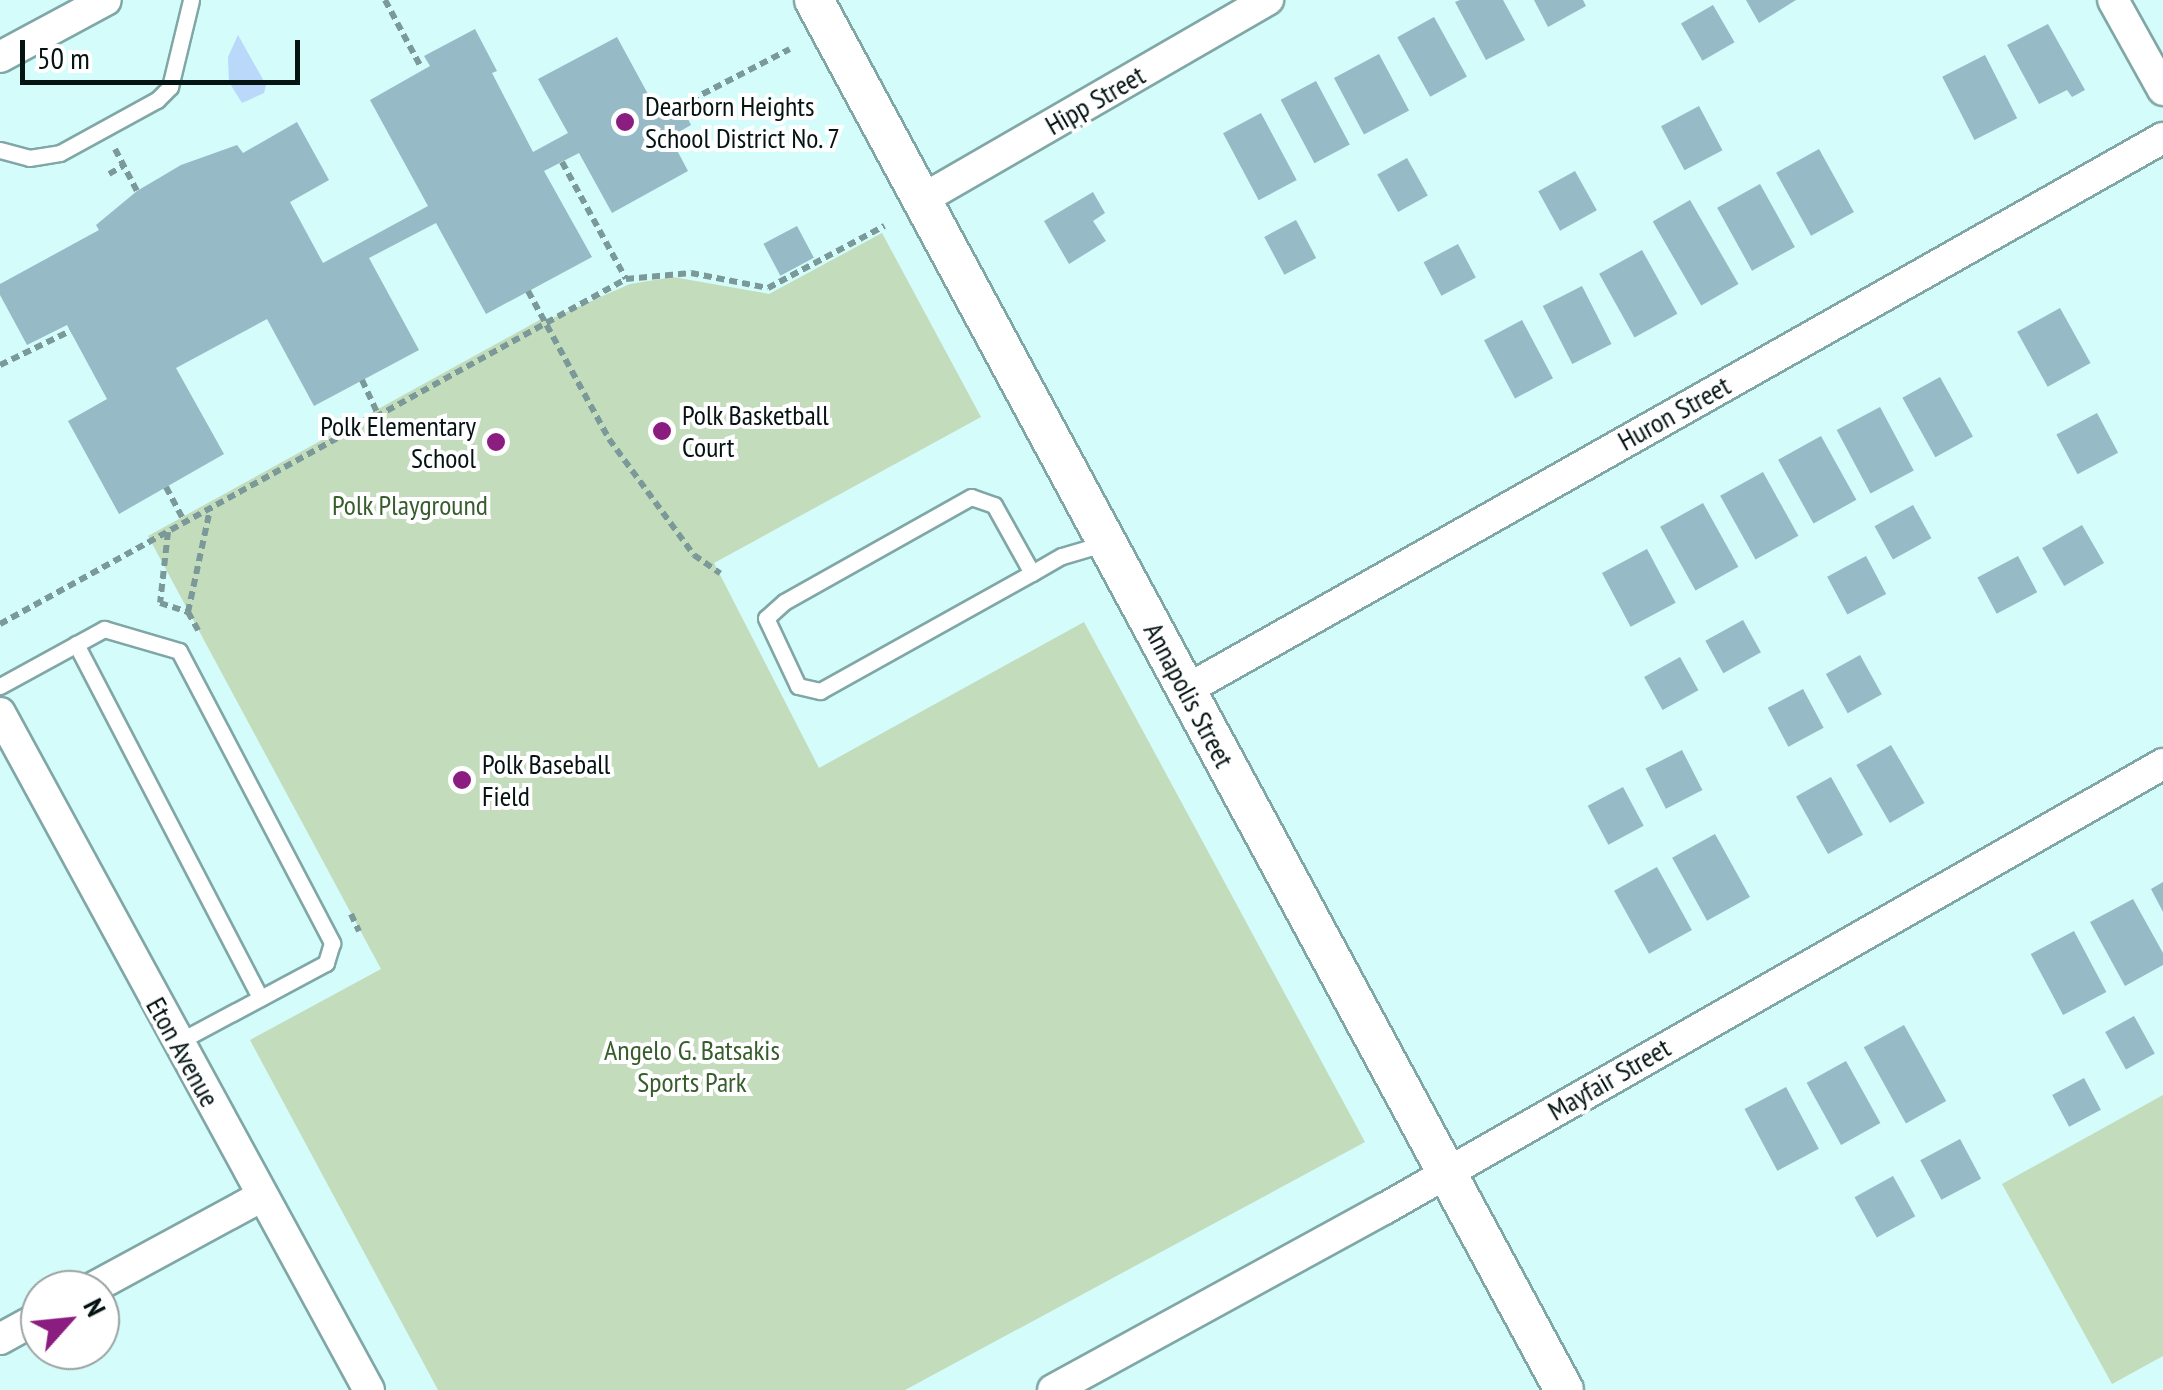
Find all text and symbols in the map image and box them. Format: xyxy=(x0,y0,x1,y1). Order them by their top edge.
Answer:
scale bar xyxy=(25,20,305,82)
text: 50 m xyxy=(37,38,90,77)
street label: Hipp Street xyxy=(1039,58,1151,142)
place label: Dearborn Heights School District No. 7 xyxy=(645,89,842,155)
marker: Dearborn Heights School District No. 7 xyxy=(614,111,636,133)
street label: Huron Street xyxy=(1612,368,1736,458)
place label: Polk Basketball Court xyxy=(682,398,829,464)
place label: Polk Elementary School xyxy=(319,409,476,475)
marker: Polk Basketball Court xyxy=(651,420,673,442)
marker: Polk Elementary School xyxy=(485,431,507,453)
park label: Polk Playground xyxy=(332,488,488,522)
street label: Annapolis Street xyxy=(1137,617,1241,773)
place label: Polk Baseball Field xyxy=(482,747,611,813)
marker: Polk Baseball Field xyxy=(451,769,473,791)
street label: Eton Avenue xyxy=(139,991,227,1113)
street label: Mayfair Street xyxy=(1542,1031,1676,1127)
park label: Angelo G. Batsakis Sports Park xyxy=(603,1033,781,1099)
north arrow xyxy=(20,1270,120,1370)
text: N xyxy=(75,1292,115,1322)

